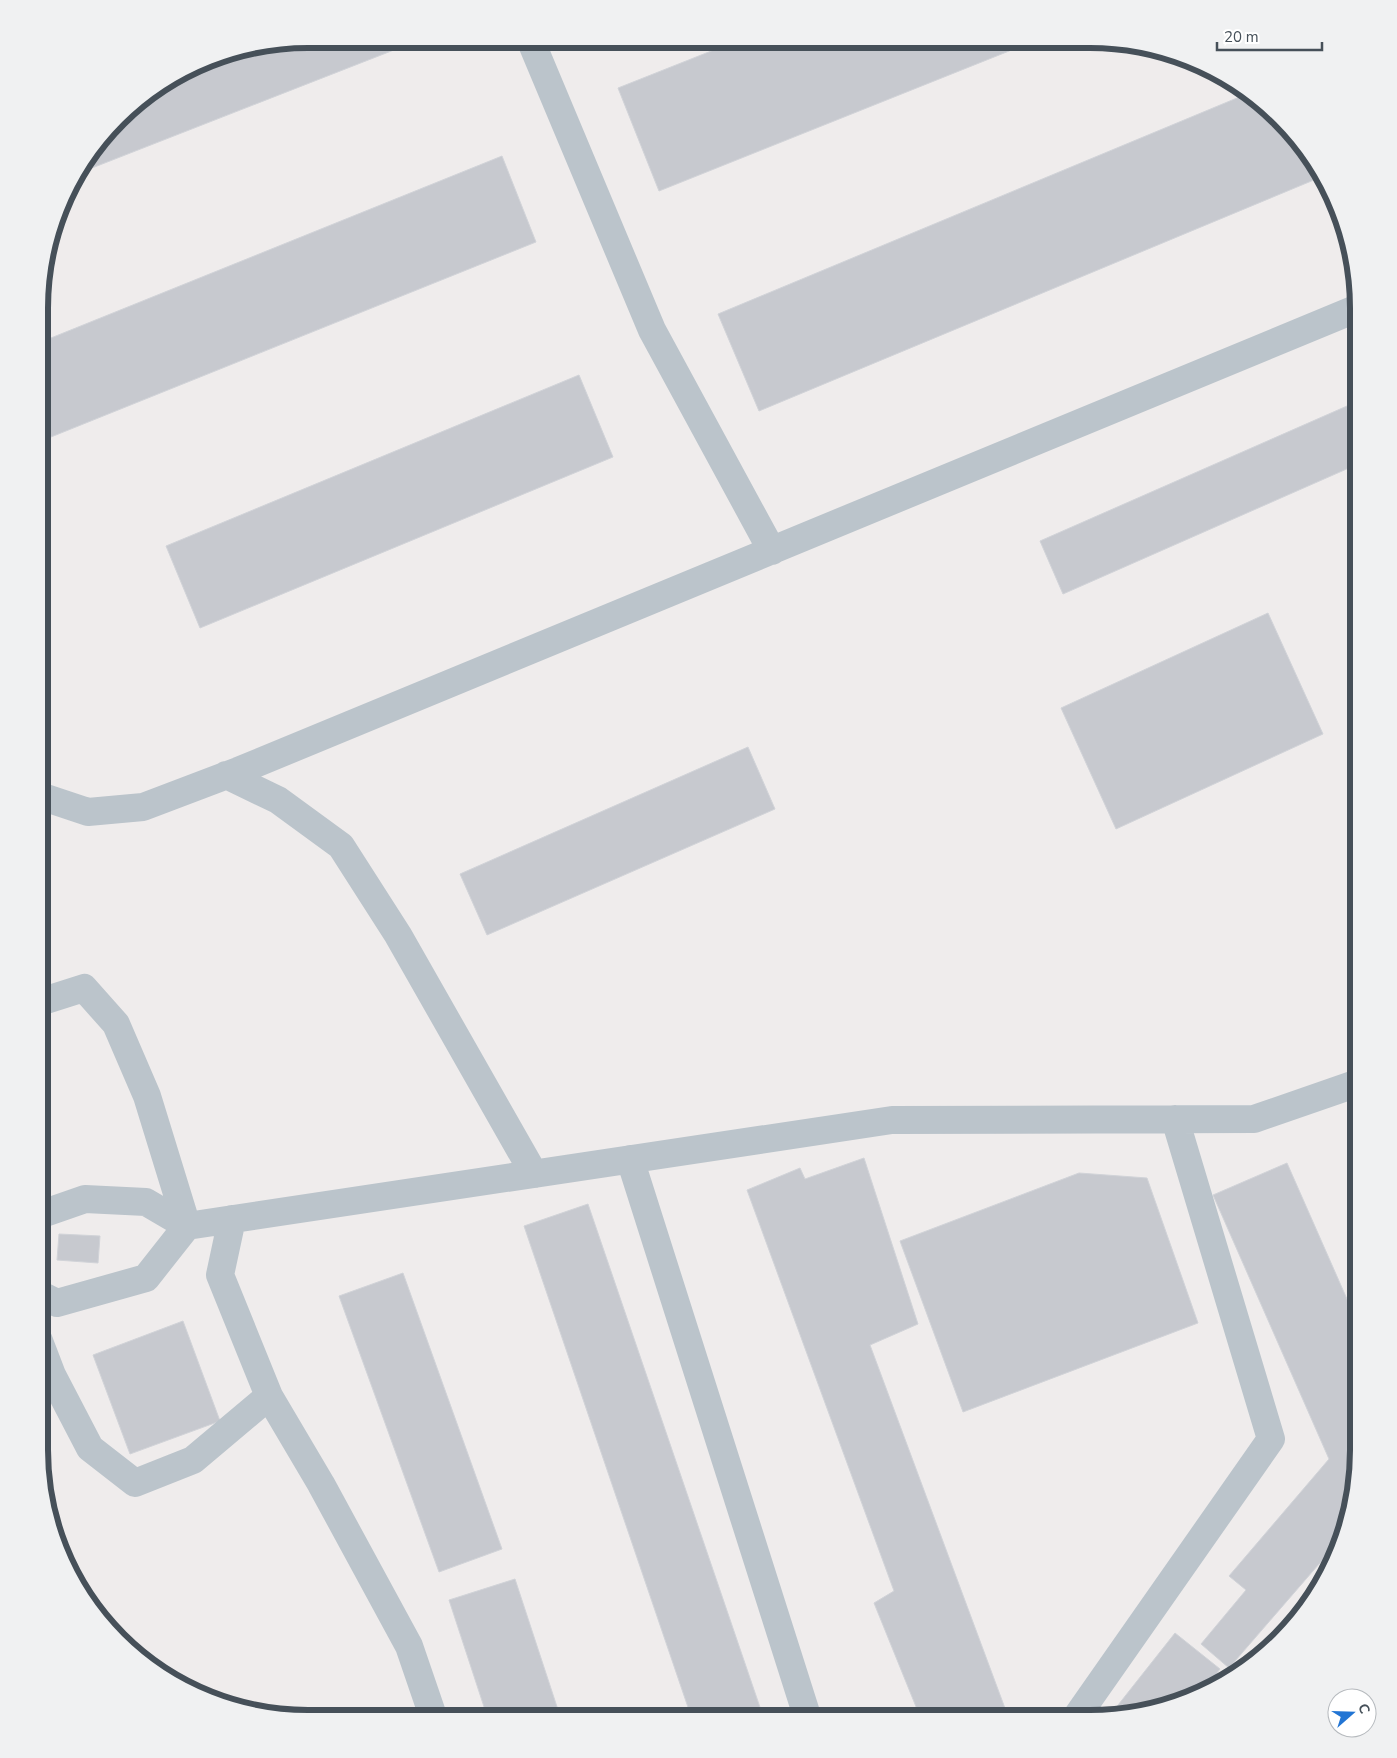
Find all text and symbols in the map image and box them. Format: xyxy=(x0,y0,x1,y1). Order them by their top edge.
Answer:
scale bar xyxy=(1217,20,1322,52)
text: 20 m xyxy=(1224,27,1259,47)
north arrow xyxy=(1327,1688,1377,1738)
text: С xyxy=(1353,1701,1374,1717)

